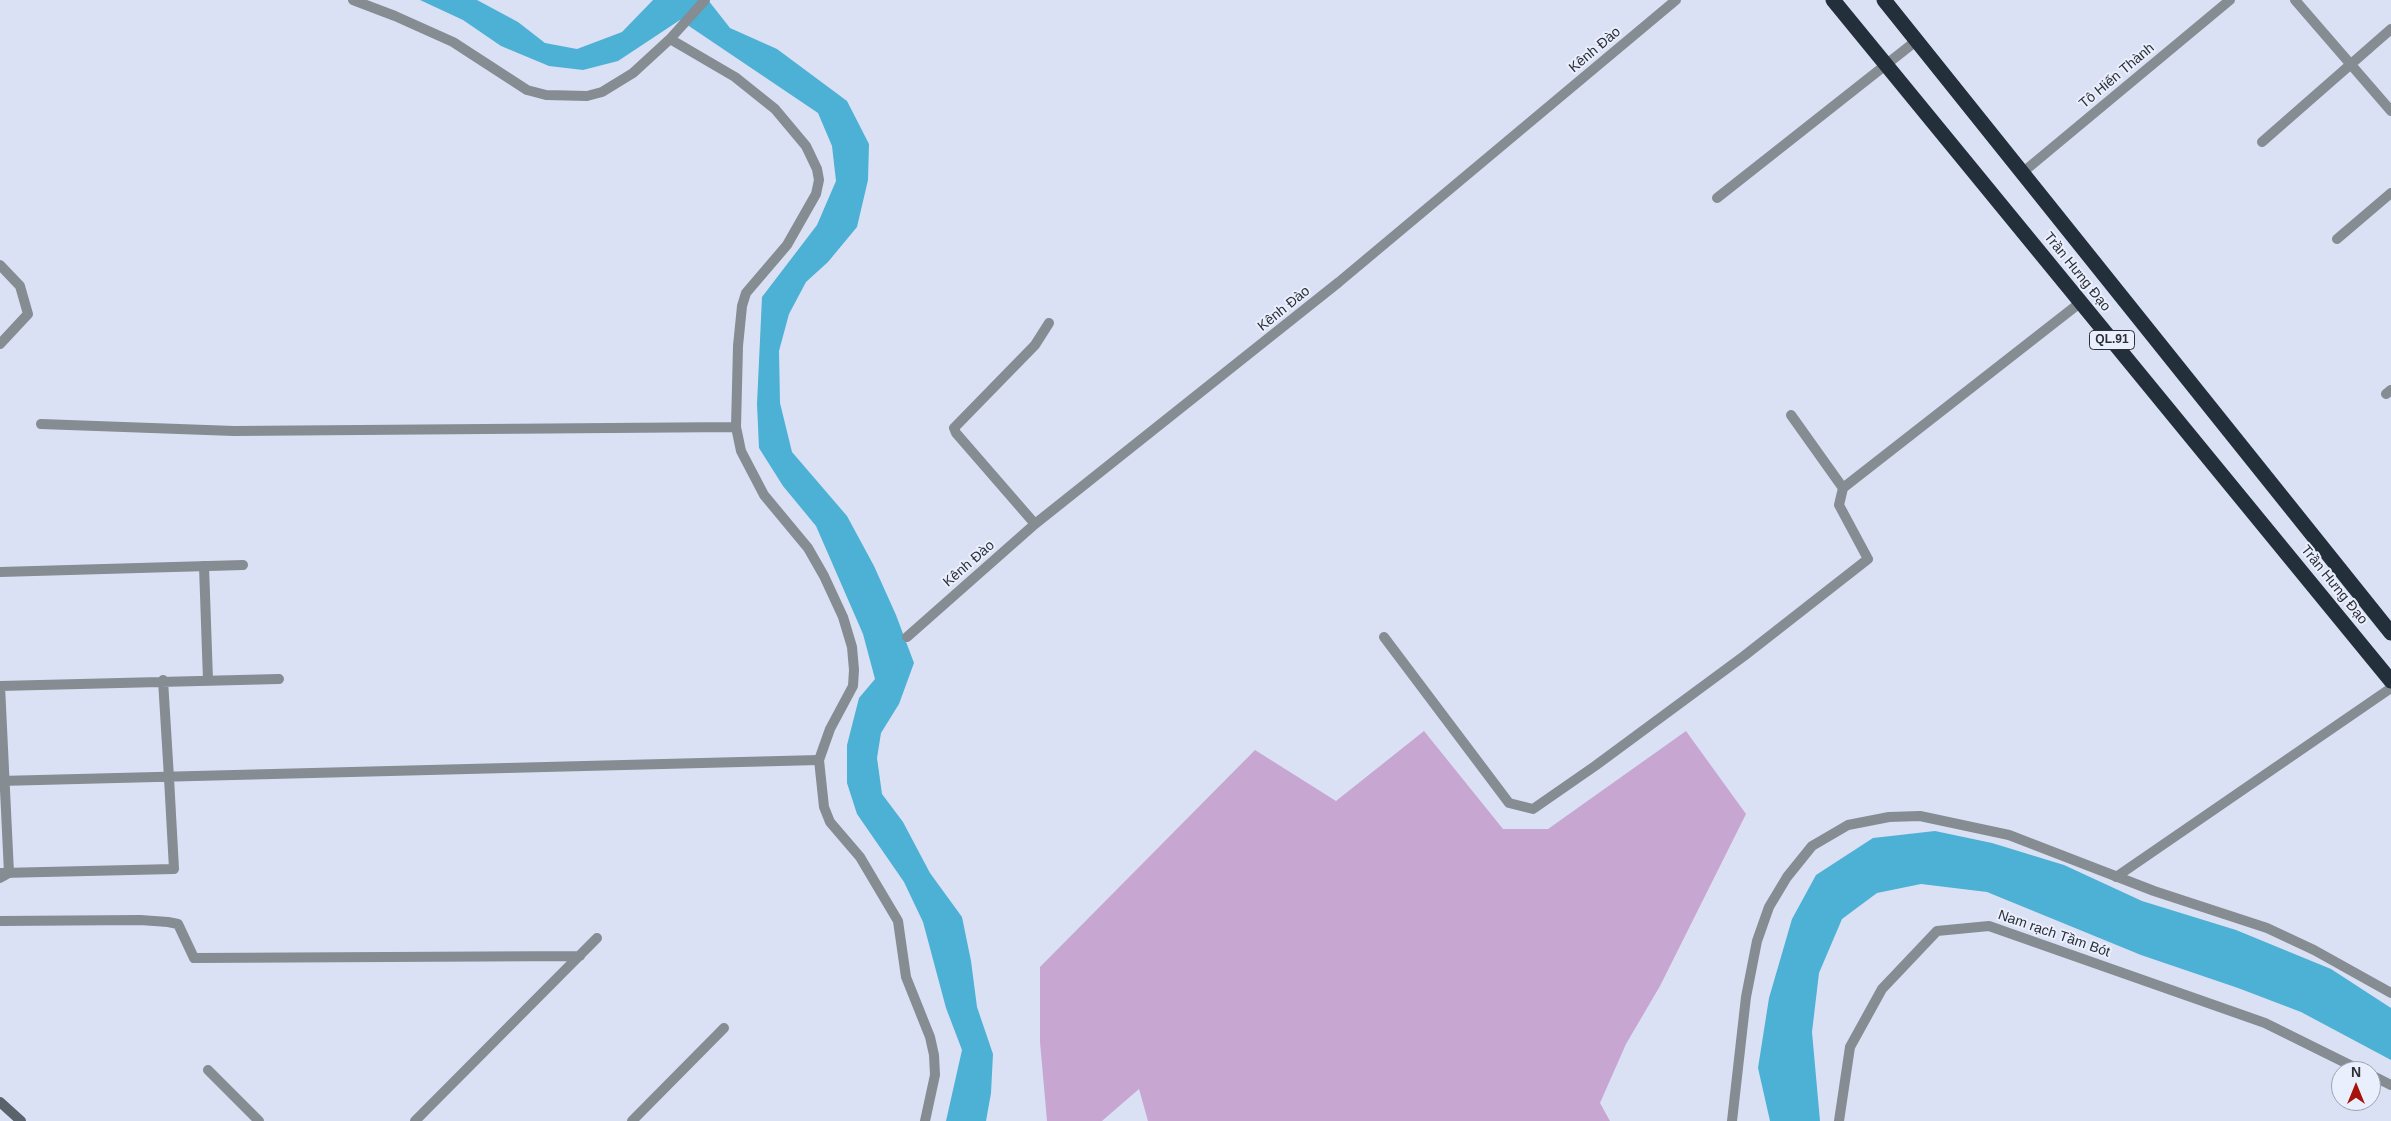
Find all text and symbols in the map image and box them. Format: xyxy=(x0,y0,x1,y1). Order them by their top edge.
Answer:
street label: Kênh Đào xyxy=(1566,24,1624,76)
street label: Tô Hiến Thành xyxy=(2076,40,2158,112)
street label: Trần Hưng Đạo xyxy=(2040,229,2114,315)
street label: Kênh Đào xyxy=(1255,283,1313,335)
road number: QL.91 xyxy=(2090,330,2134,350)
street label: Kênh Đào xyxy=(940,537,998,591)
street label: Trần Hưng Đạo xyxy=(2297,542,2371,628)
street label: Nam rạch Tầm Bót xyxy=(1996,907,2112,961)
north arrow xyxy=(2331,1061,2381,1111)
text: N xyxy=(2351,1064,2361,1080)

